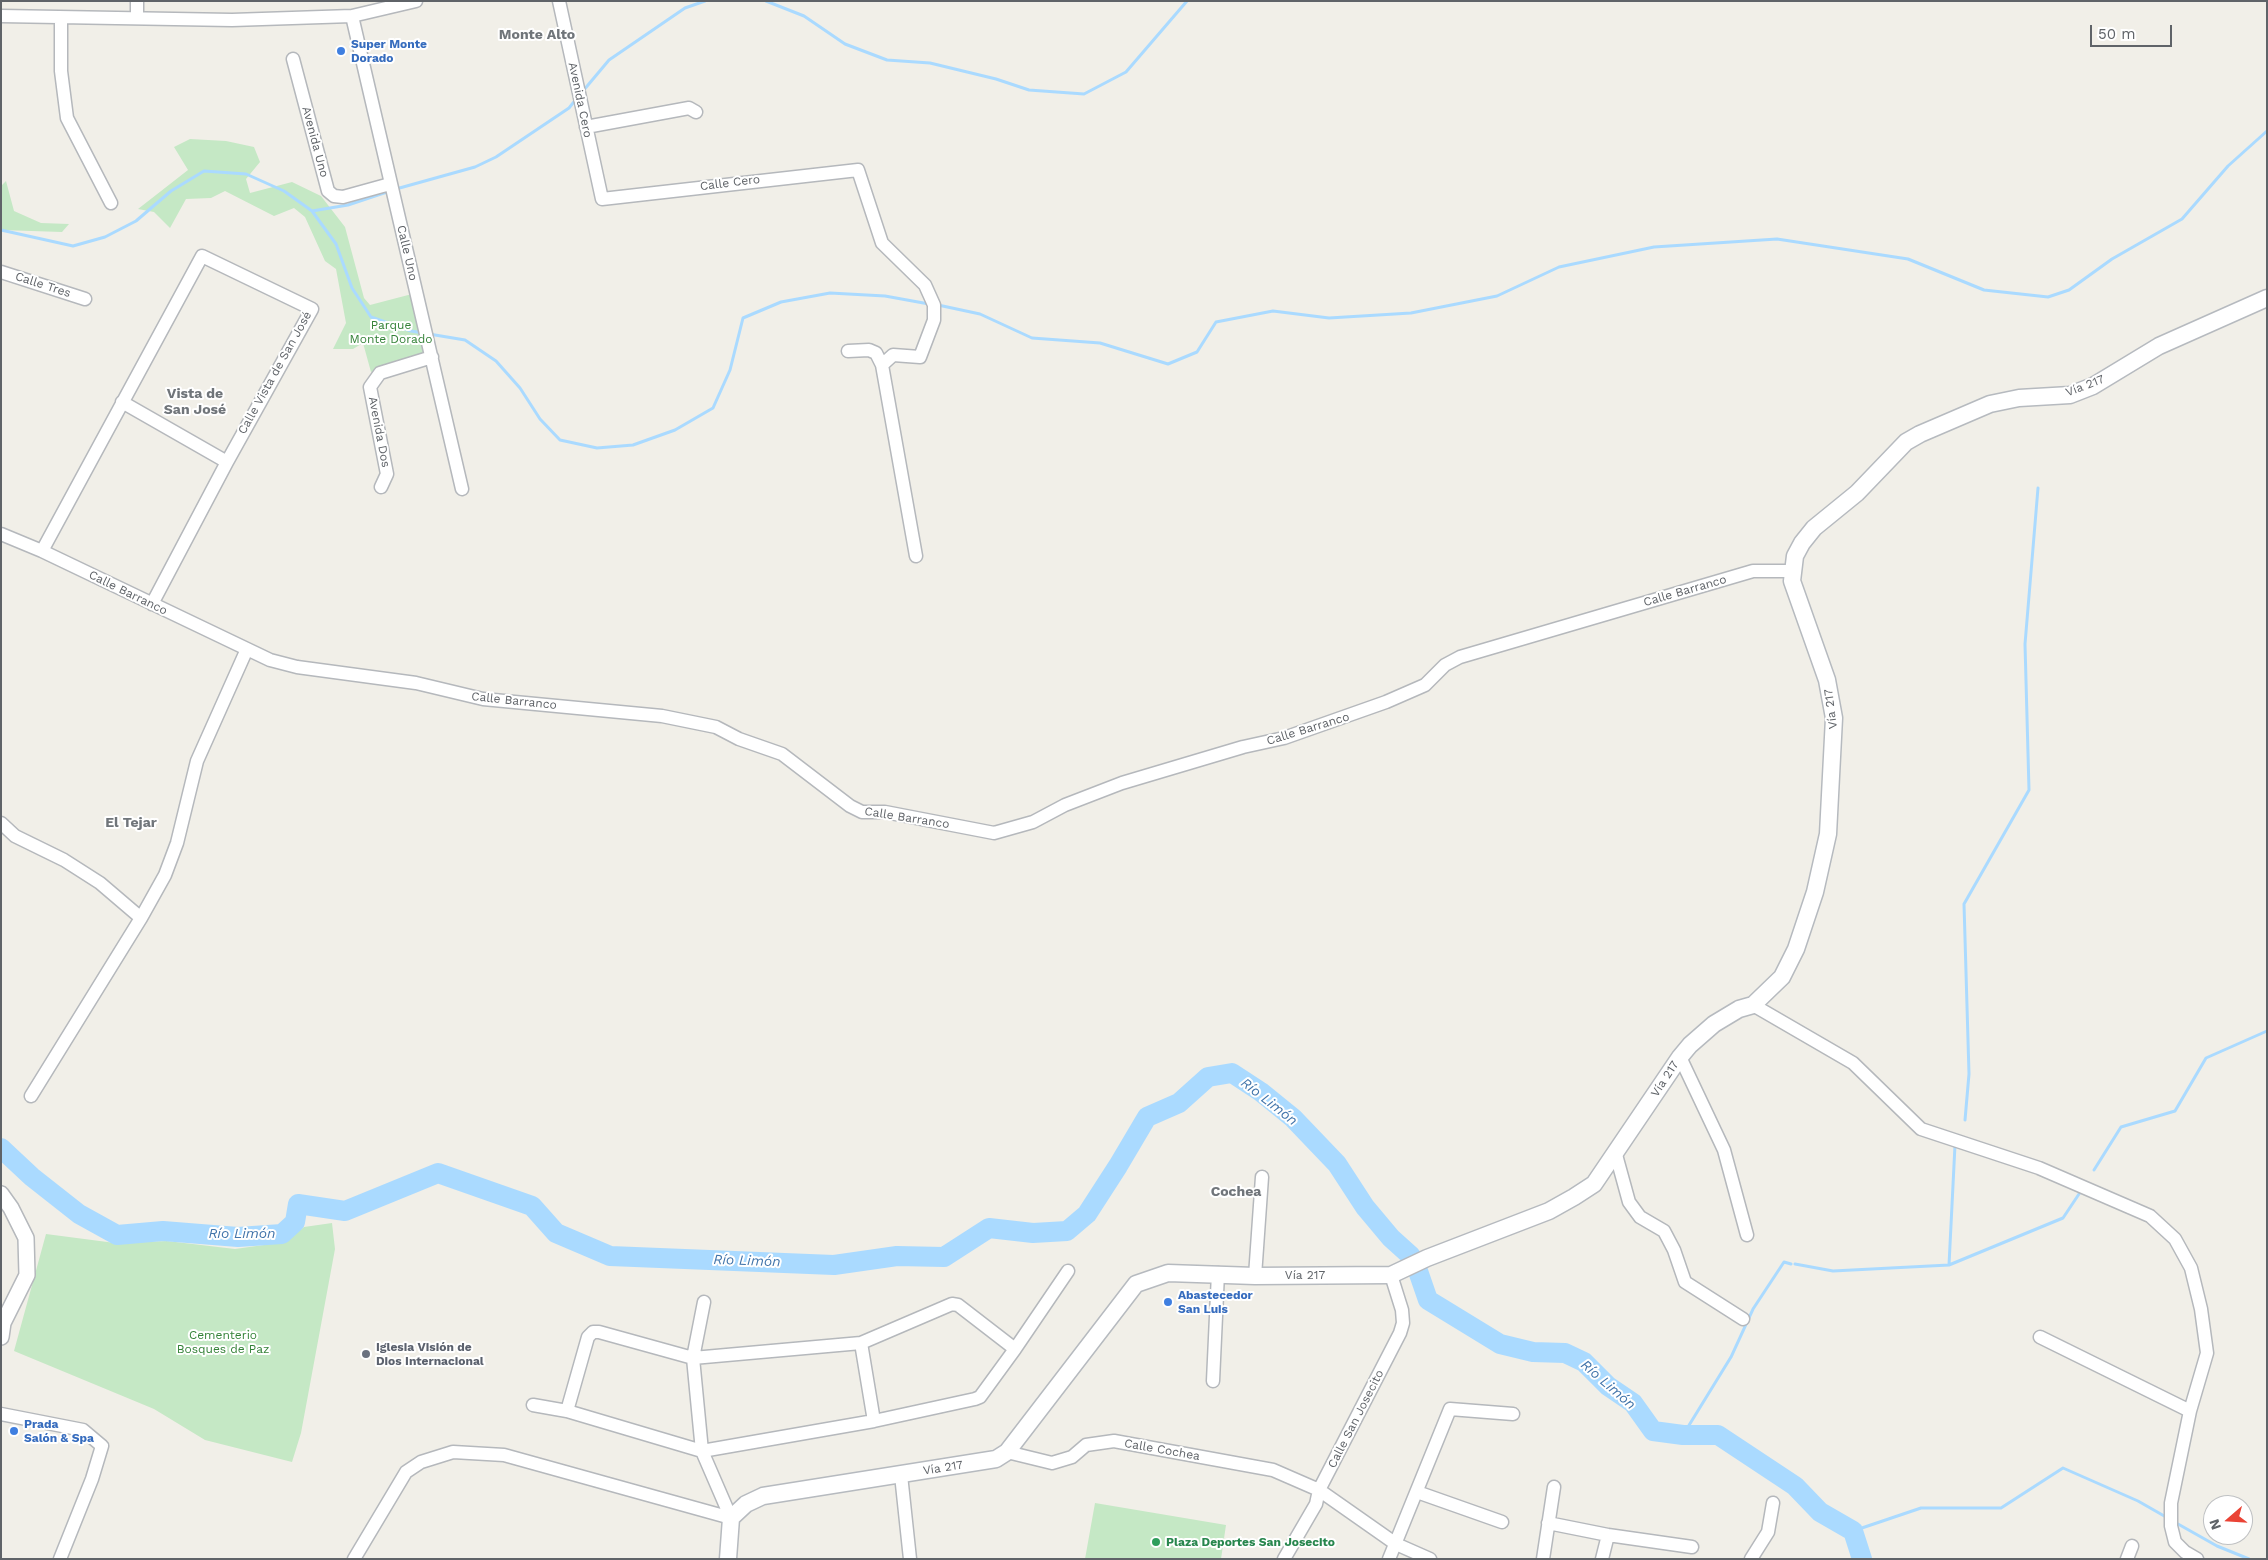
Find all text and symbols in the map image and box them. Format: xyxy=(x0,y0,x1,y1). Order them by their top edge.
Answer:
scale bar xyxy=(2093,15,2176,47)
text: 50 m xyxy=(2098,25,2135,43)
district label: Monte Alto xyxy=(499,27,575,43)
place label: Super Monte Dorado xyxy=(351,37,427,65)
marker: Super Monte Dorado xyxy=(335,45,347,57)
street label: Avenida Cero xyxy=(565,61,595,139)
street label: Avenida Uno xyxy=(299,105,331,179)
street label: Calle Cero xyxy=(699,172,761,194)
street label: Calle Uno xyxy=(394,224,420,282)
street label: Calle Tres xyxy=(13,269,73,301)
street label: Calle Vista de San José xyxy=(235,309,315,437)
park label: Parque Monte Dorado xyxy=(350,318,432,346)
street label: Vía 217 xyxy=(2064,372,2106,400)
district label: Vista de San José xyxy=(164,386,226,418)
street label: Avenida Dos xyxy=(365,395,393,469)
street label: Calle Barranco xyxy=(86,568,170,618)
street label: Calle Barranco xyxy=(1642,572,1728,610)
street label: Vía 217 xyxy=(1821,688,1841,730)
street label: Calle Barranco xyxy=(471,689,557,713)
street label: Calle Barranco xyxy=(1265,710,1351,748)
street label: Calle Barranco xyxy=(864,804,950,832)
district label: El Tejar xyxy=(105,815,157,831)
street label: Vía 217 xyxy=(1648,1058,1682,1100)
water label: Río Limón xyxy=(1237,1075,1301,1129)
district label: Cochea xyxy=(1211,1184,1261,1200)
water label: Río Limón xyxy=(208,1226,276,1242)
water label: Río Limón xyxy=(713,1251,781,1271)
street label: Vía 217 xyxy=(1285,1268,1325,1282)
place label: Abastecedor San Luis xyxy=(1178,1288,1253,1316)
marker: Abastecedor San Luis xyxy=(1162,1296,1174,1308)
park label: Cementerio Bosques de Paz xyxy=(177,1328,269,1356)
place label: Iglesia Visión de Dios Internacional xyxy=(376,1340,484,1368)
marker: Iglesia Visión de Dios Internacional xyxy=(360,1348,372,1360)
water label: Río Limón xyxy=(1577,1357,1639,1413)
street label: Calle San Josecito xyxy=(1325,1367,1387,1471)
place label: Prada Salón & Spa xyxy=(24,1417,94,1445)
marker: Prada Salón & Spa xyxy=(8,1425,20,1437)
street label: Calle Cochea xyxy=(1123,1436,1201,1464)
street label: Vía 217 xyxy=(922,1458,964,1478)
north arrow xyxy=(2203,1495,2253,1545)
text: N xyxy=(2206,1517,2224,1532)
place label: Plaza Deportes San Josecito xyxy=(1166,1535,1335,1549)
marker: Plaza Deportes San Josecito xyxy=(1150,1536,1162,1548)

